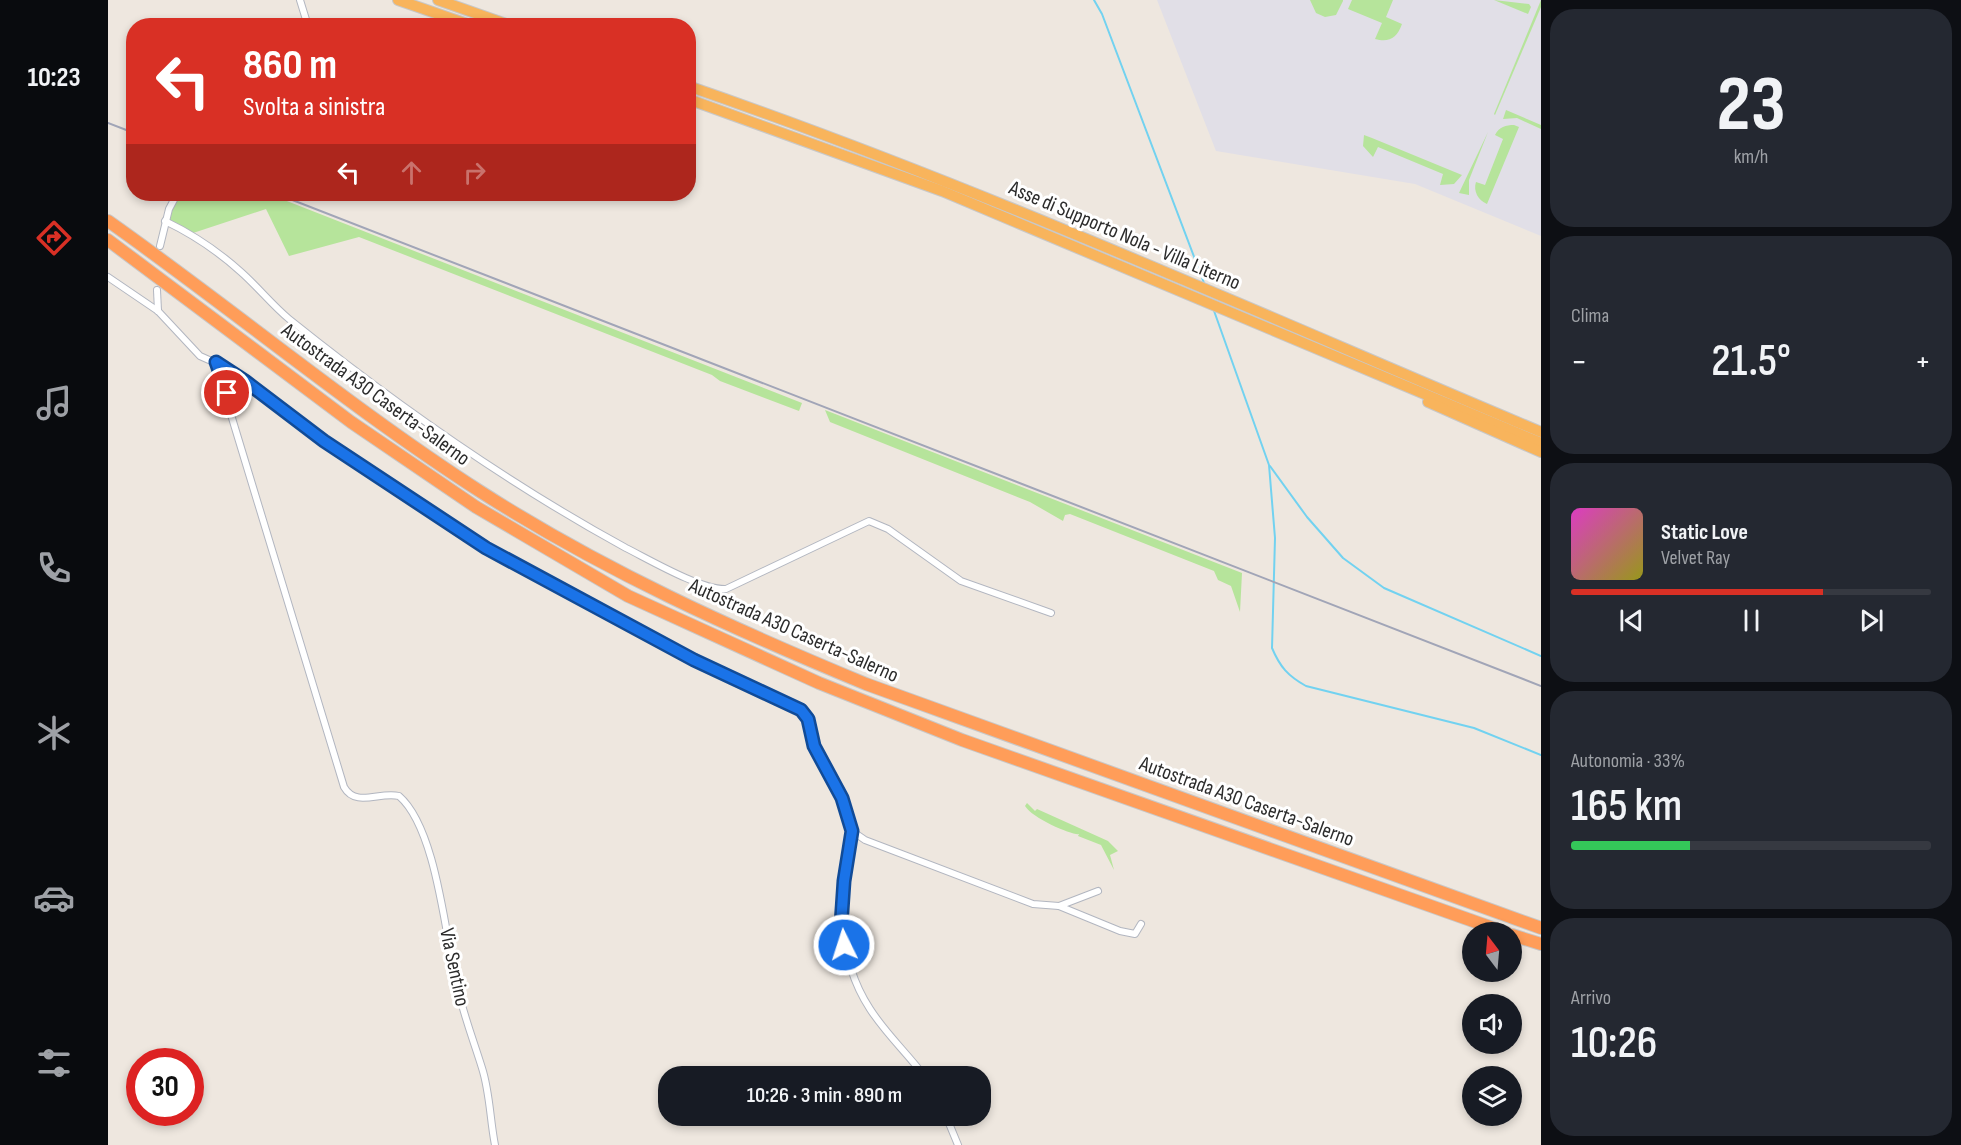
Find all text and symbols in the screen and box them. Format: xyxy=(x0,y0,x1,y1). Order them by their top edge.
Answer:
text: 860 m xyxy=(243,40,337,91)
icon: left xyxy=(144,42,222,120)
text: 23 xyxy=(1716,59,1786,152)
text: 10:23 xyxy=(27,62,81,94)
text: Svolta a sinistra xyxy=(243,91,385,123)
text: km/h xyxy=(1734,145,1768,169)
icon: left xyxy=(332,156,365,189)
icon: ahead xyxy=(395,156,428,189)
icon: right xyxy=(458,156,491,189)
street label: Asse di Supporto Nola - Villa Literno xyxy=(1005,175,1244,296)
icon: directions xyxy=(33,217,75,259)
text: Clima xyxy=(1571,304,1609,328)
street label: Autostrada A30 Caserta-Salerno xyxy=(276,317,475,471)
text: 21.5° xyxy=(1711,334,1791,389)
text: − xyxy=(1571,342,1587,382)
text: + xyxy=(1915,342,1931,382)
pin xyxy=(201,367,252,418)
icon: arrive xyxy=(210,376,243,409)
icon: music xyxy=(33,382,75,424)
text: Static Love xyxy=(1661,519,1748,546)
text: Velvet Ray xyxy=(1661,546,1730,570)
icon: phone xyxy=(33,547,75,589)
street label: Autostrada A30 Caserta-Salerno xyxy=(684,573,902,688)
icon: previous xyxy=(1615,604,1648,637)
icon: pause xyxy=(1735,604,1768,637)
icon: next xyxy=(1855,604,1888,637)
icon: climate xyxy=(33,712,75,754)
text: Autonomia · 33% xyxy=(1571,749,1685,773)
street label: Autostrada A30 Caserta-Salerno xyxy=(1135,751,1358,852)
text: 165 km xyxy=(1571,779,1682,834)
icon: car xyxy=(33,877,75,919)
position arrow xyxy=(812,913,876,977)
north arrow xyxy=(1462,922,1522,982)
map controls xyxy=(1462,922,1522,1126)
street label: Via Sentino xyxy=(434,926,475,1009)
text: Arrivo xyxy=(1571,986,1611,1010)
button: sound xyxy=(1462,994,1522,1054)
text: 10:26 xyxy=(1571,1016,1657,1071)
icon: filters xyxy=(33,1042,75,1084)
speed limit sign: 30 xyxy=(126,1048,204,1126)
button: layers xyxy=(1462,1066,1522,1126)
text: 10:26 · 3 min · 890 m xyxy=(747,1082,902,1109)

